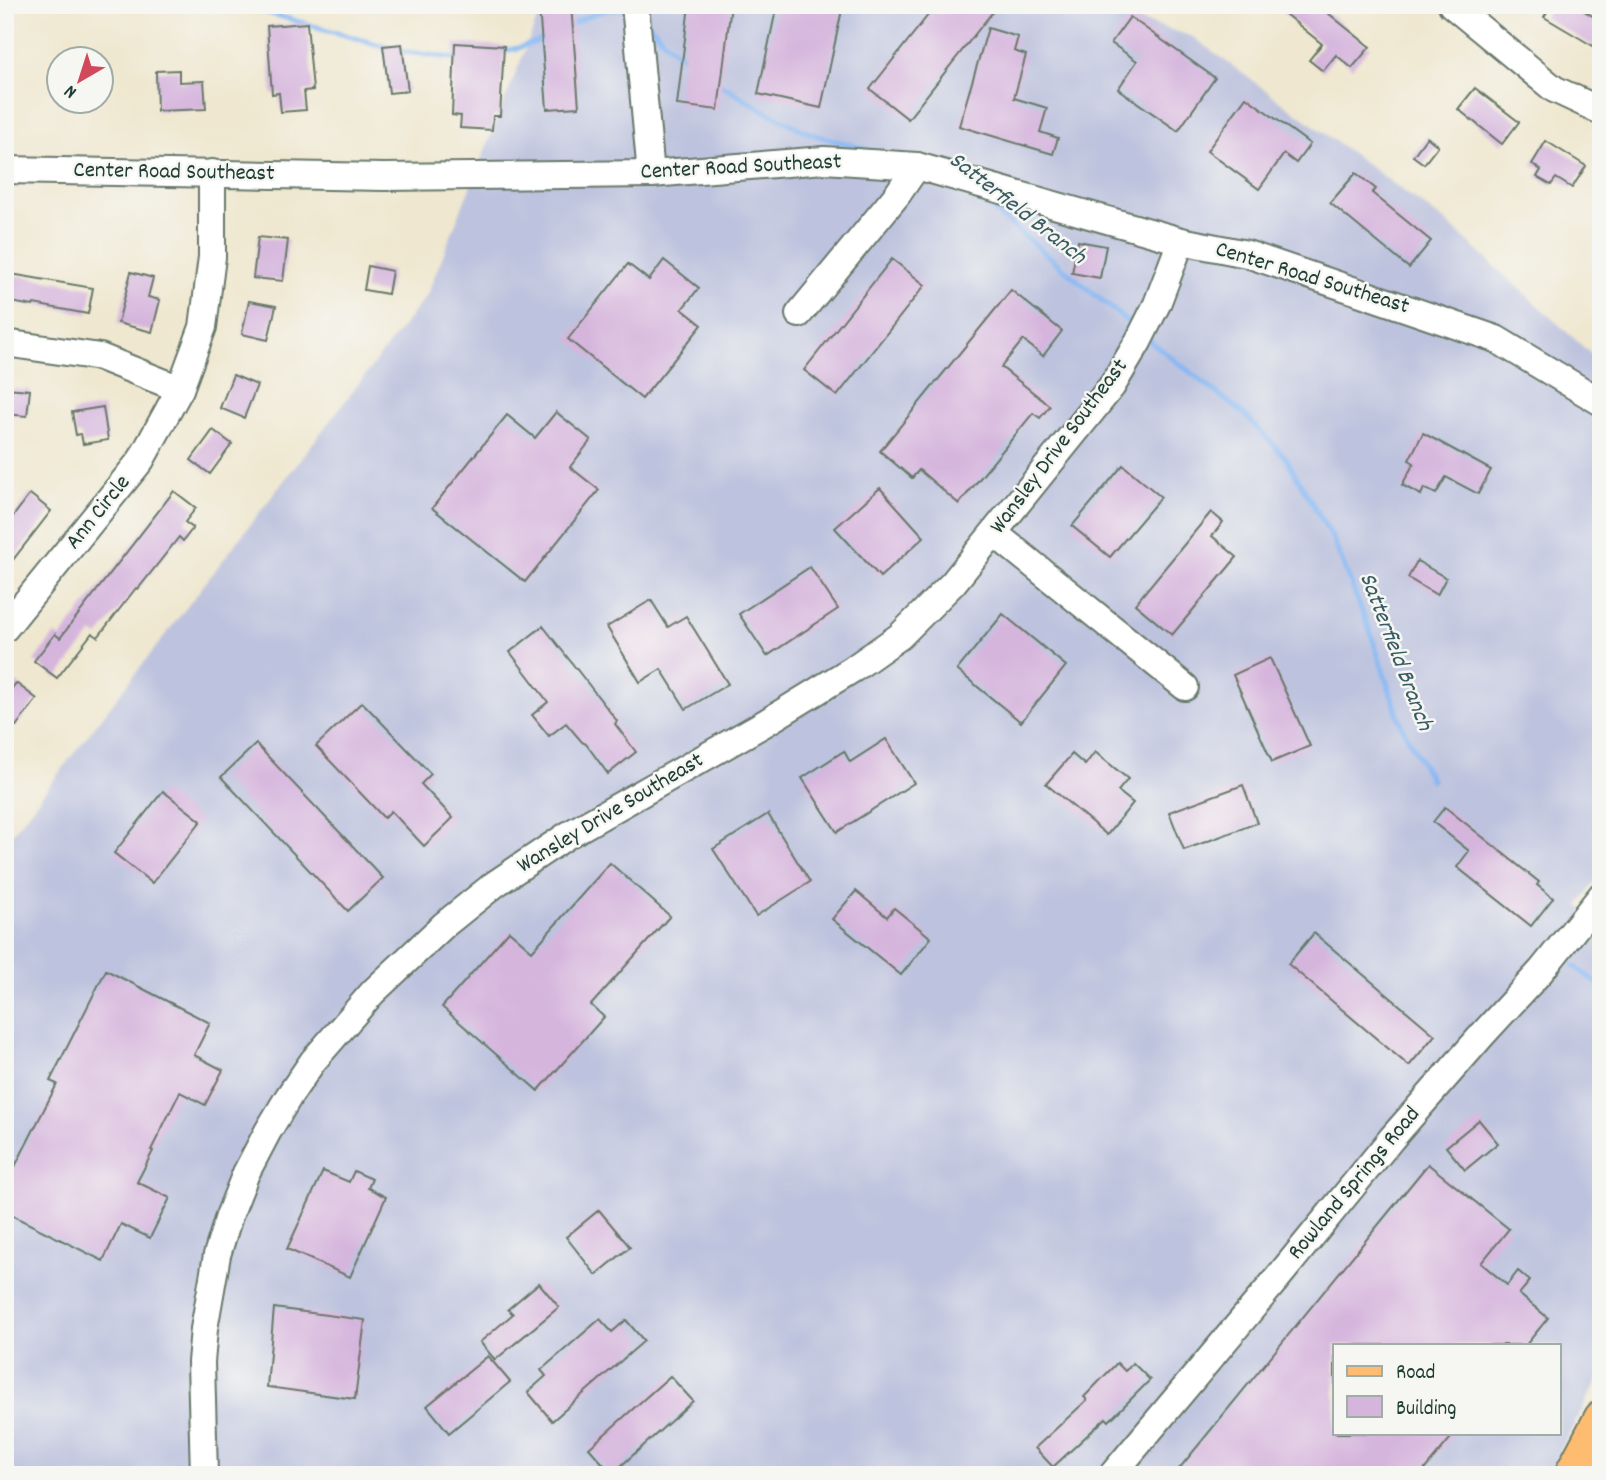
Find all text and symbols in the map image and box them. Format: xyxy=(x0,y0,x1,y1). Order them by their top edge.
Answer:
north arrow xyxy=(46,46,116,116)
text: N xyxy=(59,77,84,104)
water label: Satterfield Branch xyxy=(941,144,1094,274)
street label: Center Road Southeast xyxy=(640,146,842,190)
street label: Center Road Southeast xyxy=(73,155,275,191)
street label: Center Road Southeast xyxy=(1211,234,1413,324)
street label: Wansley Drive Southeast xyxy=(983,352,1137,542)
street label: Ann Circle xyxy=(58,468,140,558)
water label: Satterfield Branch xyxy=(1349,568,1441,737)
street label: Wansley Drive Southeast xyxy=(511,745,711,883)
street label: Rowland Springs Road xyxy=(1281,1100,1429,1268)
legend xyxy=(1333,1344,1560,1434)
text: Road xyxy=(1396,1359,1435,1389)
text: Building xyxy=(1396,1395,1456,1425)

